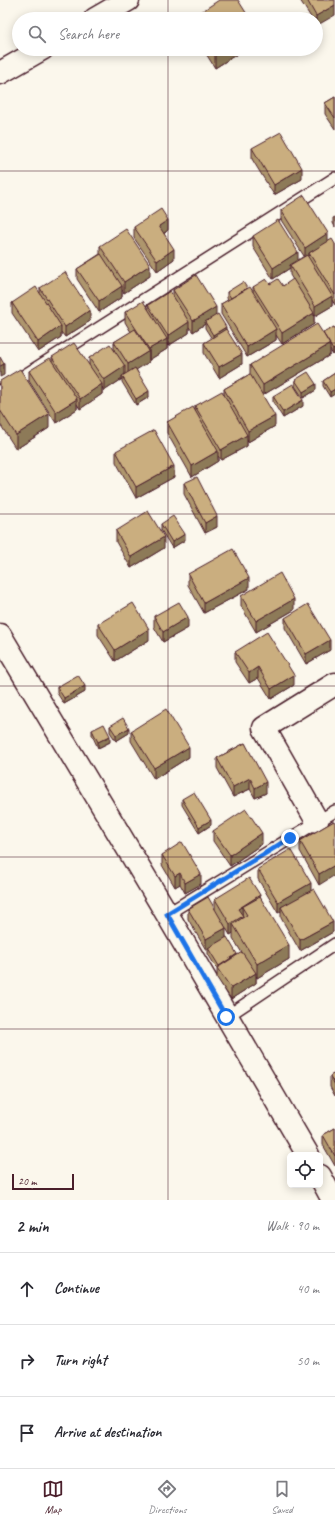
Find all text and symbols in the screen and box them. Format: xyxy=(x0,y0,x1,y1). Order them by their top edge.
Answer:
search box xyxy=(12,12,323,56)
icon: search xyxy=(26,23,48,45)
text: Search here xyxy=(58,25,119,44)
route end xyxy=(281,829,299,847)
route start xyxy=(217,1008,235,1026)
map controls xyxy=(287,1152,323,1188)
button: locate xyxy=(287,1152,323,1188)
scale bar xyxy=(12,1172,74,1191)
text: 20 m xyxy=(18,1174,37,1188)
text: 2 min xyxy=(16,1216,49,1237)
text: Walk · 90 m xyxy=(266,1218,319,1234)
icon: ahead xyxy=(16,1278,38,1300)
text: Continue xyxy=(54,1279,99,1298)
text: 40 m xyxy=(297,1281,319,1297)
icon: right xyxy=(16,1350,38,1372)
text: Turn right xyxy=(54,1351,107,1370)
text: 50 m xyxy=(297,1353,319,1369)
icon: arrive xyxy=(16,1422,38,1444)
text: Arrive at destination xyxy=(54,1423,161,1442)
tab: Map xyxy=(42,1478,64,1516)
tab: Directions xyxy=(148,1478,187,1516)
tab: Saved xyxy=(271,1478,293,1516)

